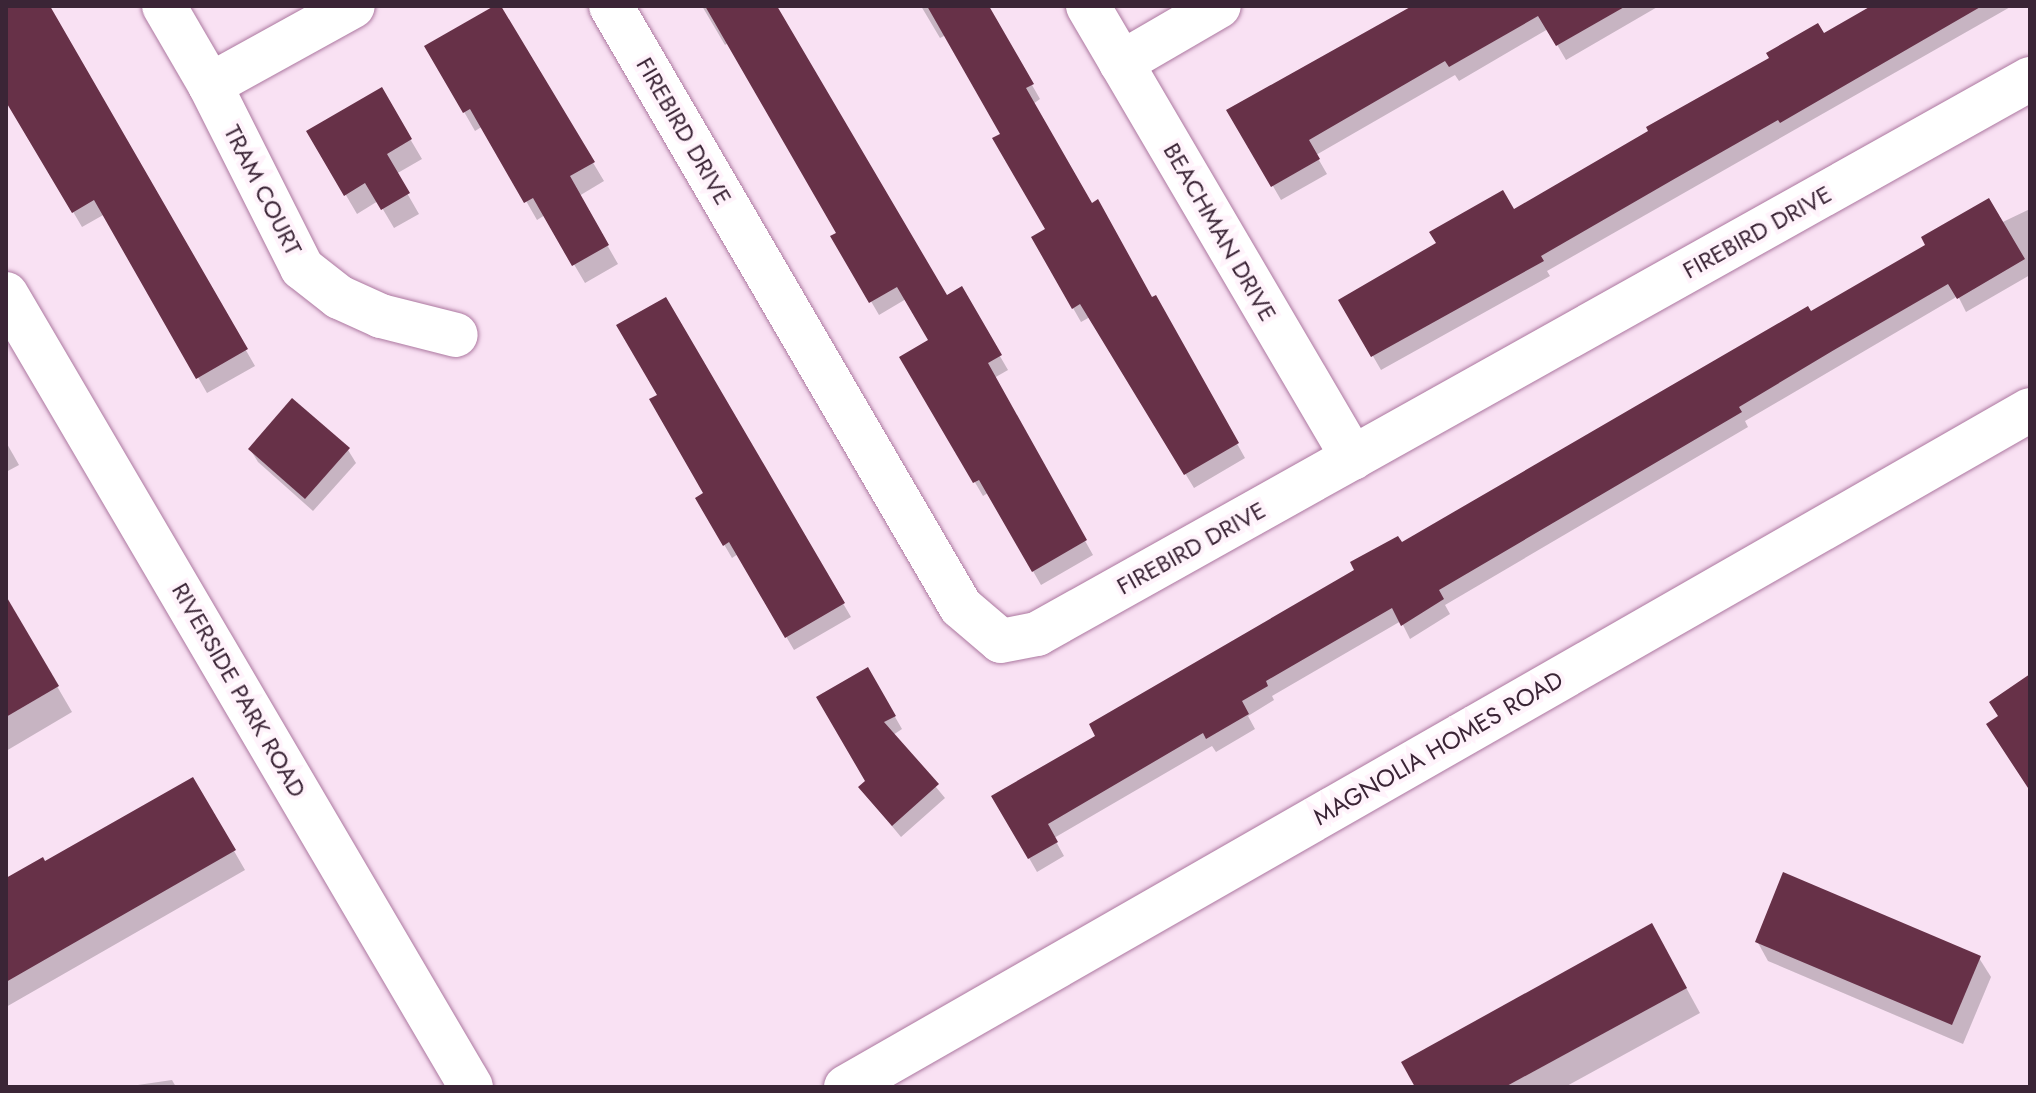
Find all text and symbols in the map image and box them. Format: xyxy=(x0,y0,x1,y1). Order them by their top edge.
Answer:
street label: FIREBIRD DRIVE xyxy=(630,52,738,210)
street label: TRAM COURT xyxy=(218,120,308,260)
street label: BEACHMAN DRIVE xyxy=(1157,138,1283,326)
street label: FIREBIRD DRIVE xyxy=(1678,179,1836,285)
street label: FIREBIRD DRIVE xyxy=(1112,495,1270,601)
street label: RIVERSIDE PARK ROAD xyxy=(166,578,312,802)
street label: MAGNOLIA HOMES ROAD xyxy=(1308,665,1568,831)

